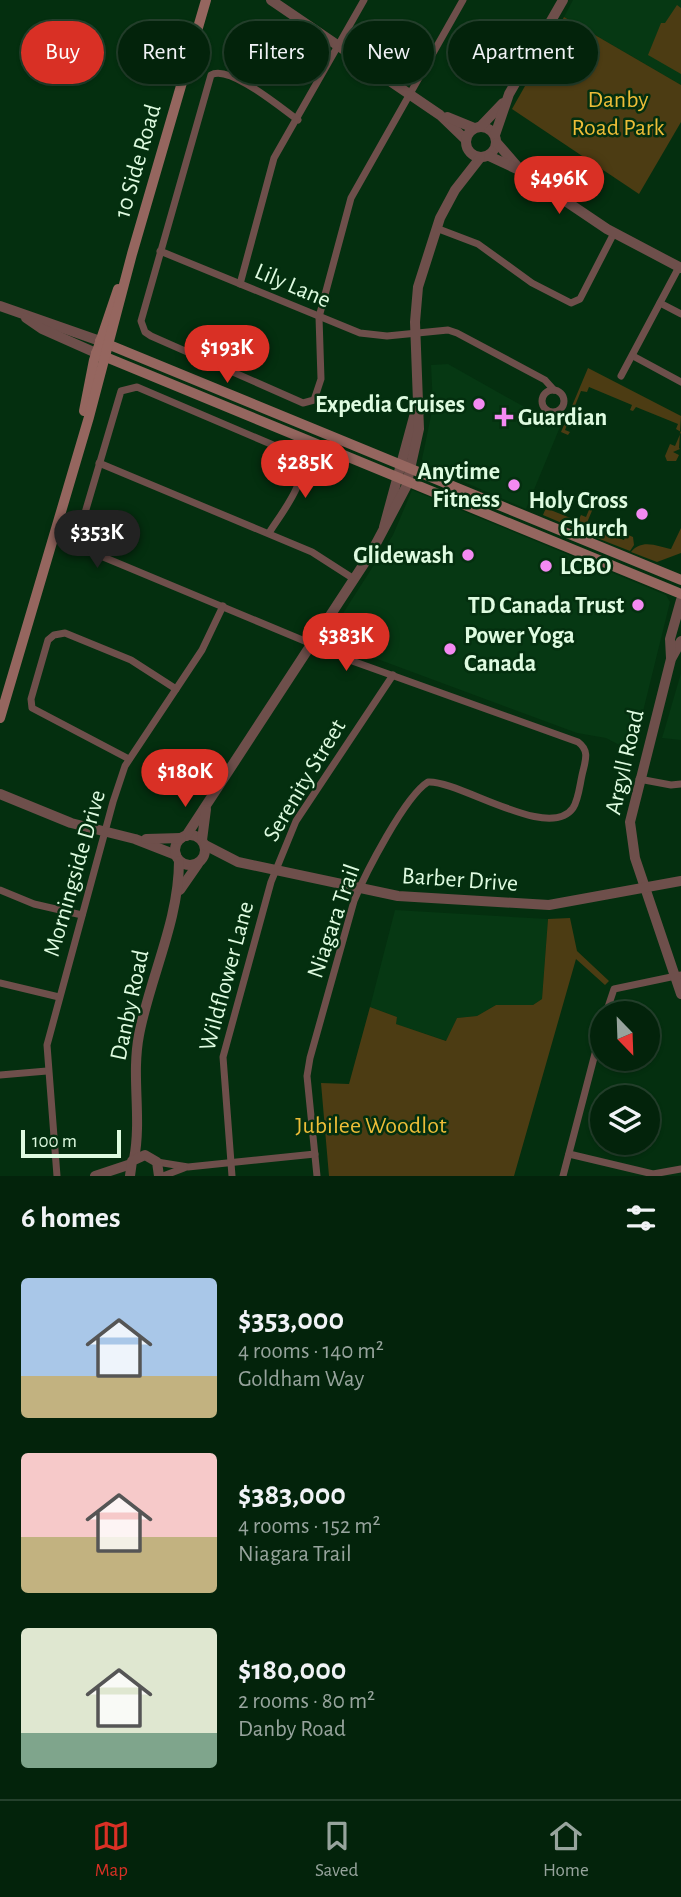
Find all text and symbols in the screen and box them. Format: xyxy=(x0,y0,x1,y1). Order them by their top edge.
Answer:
chip: Buy xyxy=(21,21,104,84)
chip: Rent xyxy=(118,21,210,84)
chip: Filters xyxy=(224,21,329,84)
chip: New xyxy=(343,21,434,84)
chip: Apartment xyxy=(448,21,598,84)
park label: Danby Road Park xyxy=(571,88,665,140)
street label: 10 Side Road xyxy=(110,102,166,221)
pin: $496K xyxy=(510,156,608,216)
text: $496K xyxy=(530,167,588,190)
street label: Lily Lane xyxy=(251,259,334,313)
pin: $193K xyxy=(178,326,276,385)
text: $193K xyxy=(200,336,254,359)
place label: Expedia Cruises xyxy=(315,393,465,417)
marker: Expedia Cruises xyxy=(471,396,487,412)
place label: Guardian xyxy=(518,406,607,430)
marker: Guardian xyxy=(496,409,512,425)
pin: $285K xyxy=(256,440,354,500)
text: $285K xyxy=(277,451,333,474)
place label: Anytime Fitness xyxy=(418,460,500,512)
marker: Anytime Fitness xyxy=(506,477,522,493)
place label: Holy Cross Church xyxy=(529,489,628,541)
marker: Holy Cross Church xyxy=(634,506,650,522)
pin: $353K xyxy=(48,510,146,570)
text: $353K xyxy=(70,521,124,544)
place label: Glidewash xyxy=(353,544,454,568)
marker: Glidewash xyxy=(460,547,476,563)
place label: LCBO xyxy=(560,555,611,579)
marker: LCBO xyxy=(538,558,554,574)
place label: TD Canada Trust xyxy=(468,594,624,618)
marker: TD Canada Trust xyxy=(630,597,646,613)
pin: $383K xyxy=(297,614,395,673)
text: $383K xyxy=(319,624,373,647)
place label: Power Yoga Canada xyxy=(464,624,575,676)
marker: Power Yoga Canada xyxy=(442,641,458,657)
street label: Argyll Road xyxy=(601,707,649,817)
street label: Serenity Street xyxy=(259,715,351,846)
pin: $180K xyxy=(136,750,234,809)
text: $180K xyxy=(157,760,213,783)
street label: Morningside Drive xyxy=(40,787,110,959)
street label: Niagara Trail xyxy=(303,861,365,981)
street label: Barber Drive xyxy=(401,864,519,896)
street label: Wildflower Lane xyxy=(195,899,258,1054)
street label: Danby Road xyxy=(107,948,153,1063)
north arrow xyxy=(590,1001,660,1071)
map controls xyxy=(590,1001,660,1155)
button: layers xyxy=(590,1085,660,1155)
park label: Jubilee Woodlot xyxy=(295,1114,447,1138)
scale bar xyxy=(21,1127,121,1159)
text: 100 m xyxy=(32,1132,77,1151)
icon: filters xyxy=(622,1199,660,1237)
text: 6 homes xyxy=(21,1203,121,1233)
text: $353,000 xyxy=(238,1305,344,1335)
icon: home xyxy=(77,1306,161,1390)
text: 4 rooms · 140 m² xyxy=(238,1340,384,1363)
text: Goldham Way xyxy=(238,1368,364,1391)
text: $383,000 xyxy=(238,1480,346,1510)
icon: home xyxy=(77,1481,161,1565)
text: 4 rooms · 152 m² xyxy=(238,1515,381,1538)
text: Niagara Trail xyxy=(238,1543,352,1566)
text: $180,000 xyxy=(238,1655,346,1685)
icon: home xyxy=(77,1656,161,1740)
text: 2 rooms · 80 m² xyxy=(238,1690,375,1713)
text: Danby Road xyxy=(238,1718,346,1741)
tab: Map xyxy=(92,1817,130,1882)
tab: Saved xyxy=(315,1817,358,1882)
tab: Home xyxy=(543,1817,589,1882)

